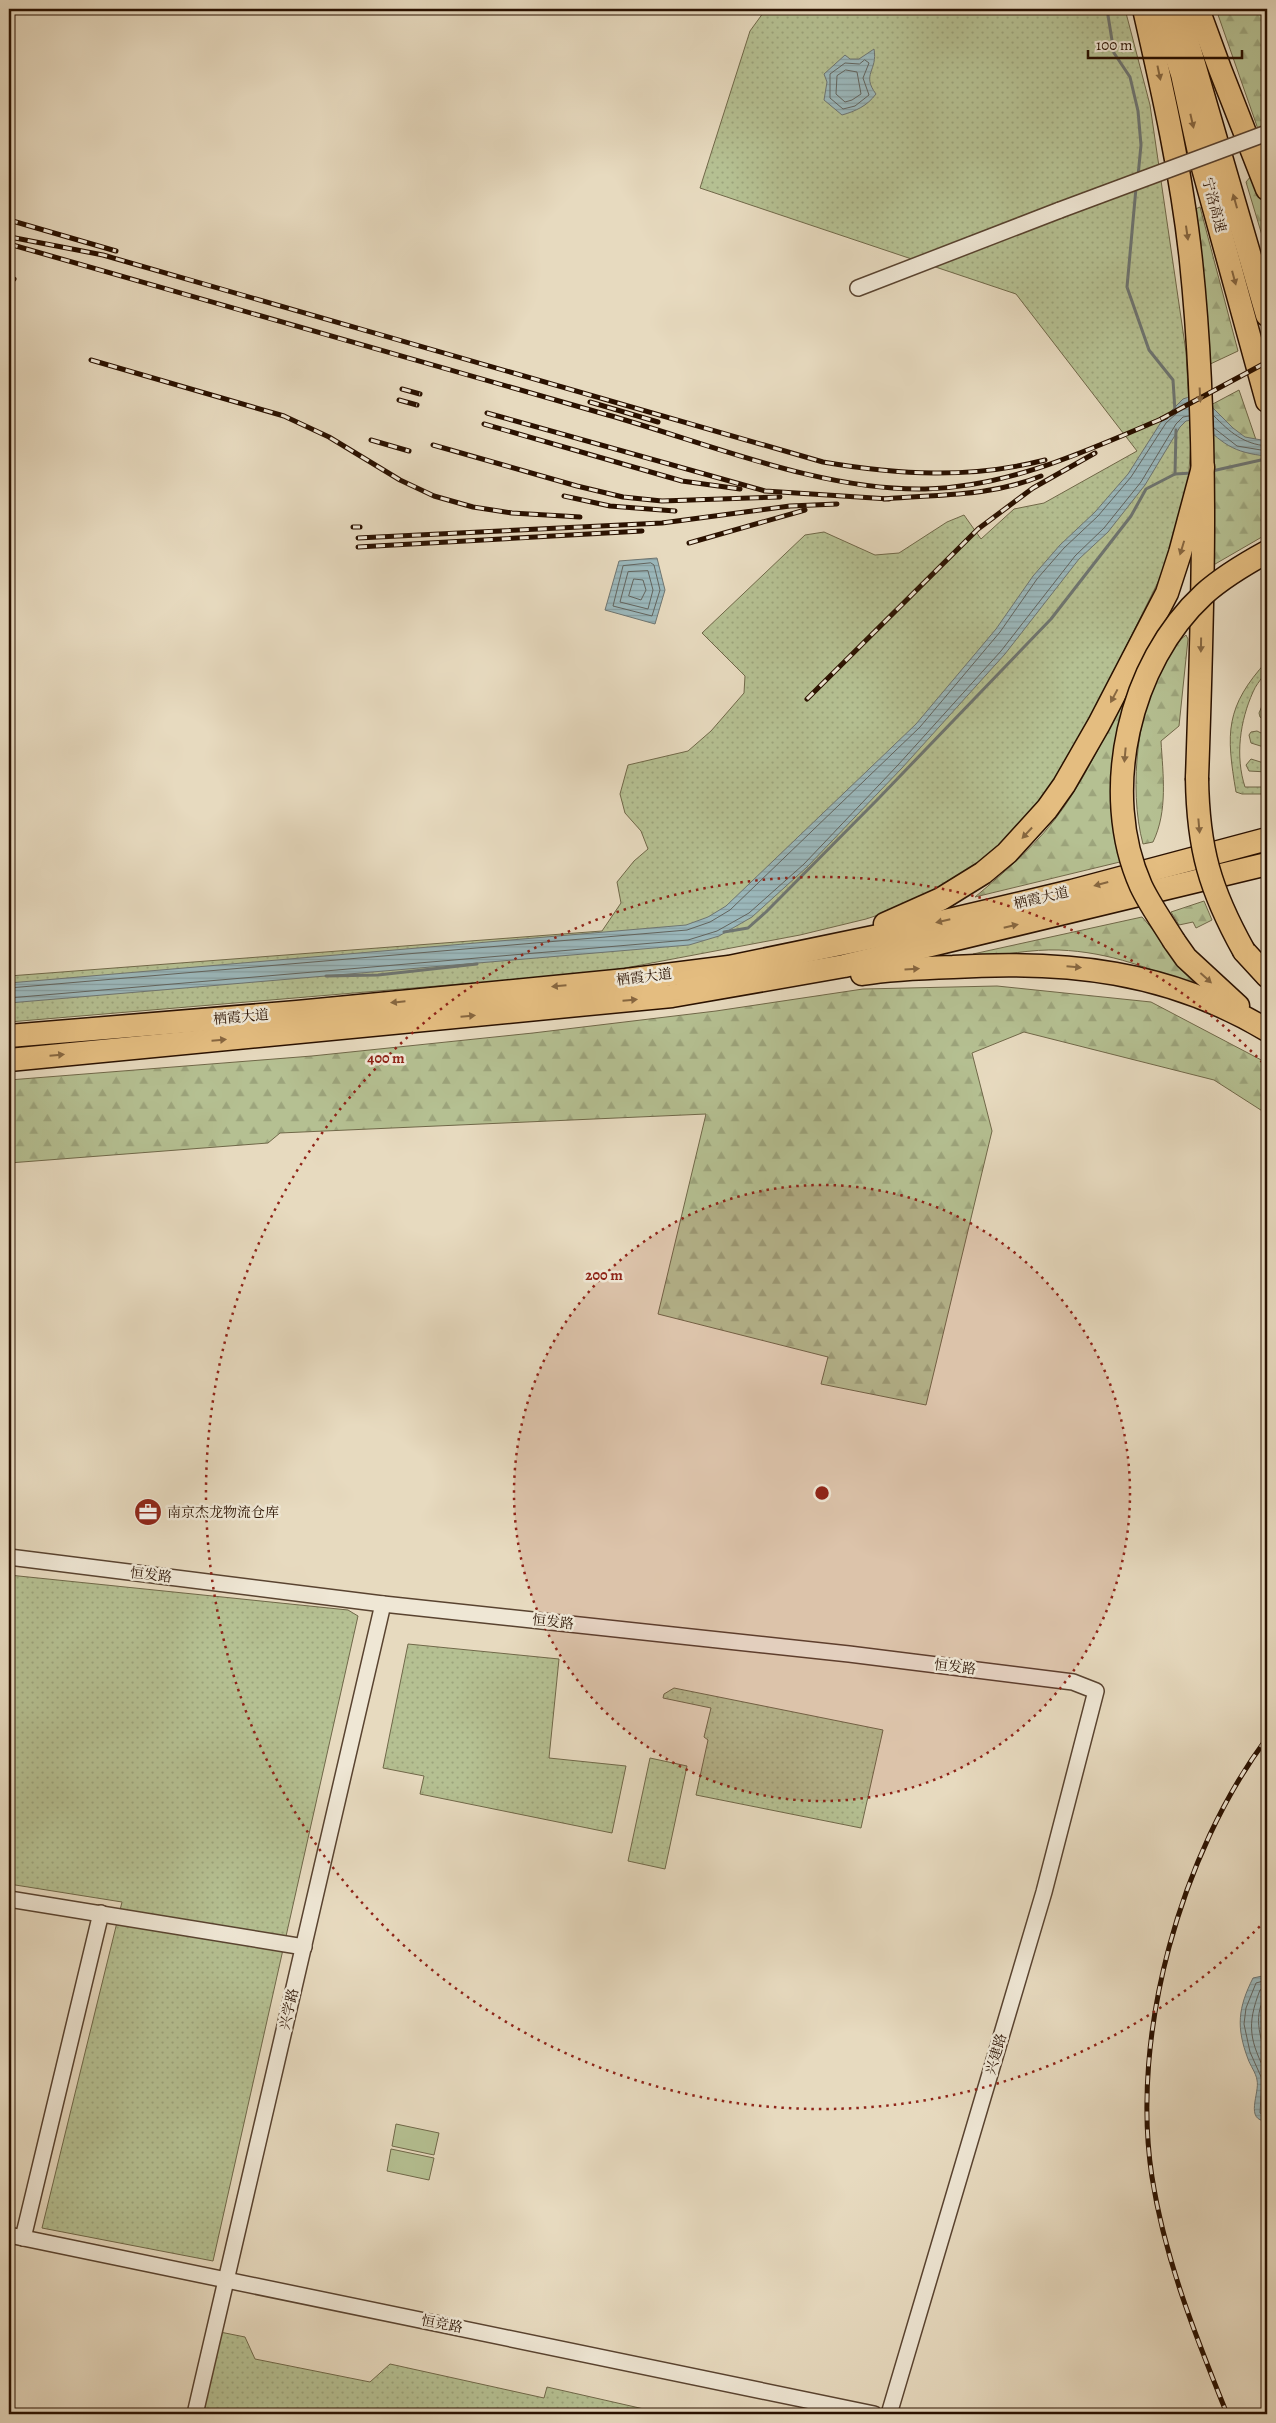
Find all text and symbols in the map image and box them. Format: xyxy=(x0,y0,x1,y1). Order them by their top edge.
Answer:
scale bar xyxy=(1088,28,1242,60)
text: 100 m xyxy=(1096,35,1133,55)
one-way arrow xyxy=(1155,66,1163,81)
one-way arrow xyxy=(1188,114,1196,129)
street label: 宁洛高速 xyxy=(1198,175,1230,235)
one-way arrow xyxy=(1230,193,1238,208)
one-way arrow xyxy=(1183,226,1191,242)
one-way arrow xyxy=(1230,271,1238,286)
one-way arrow xyxy=(1196,388,1204,404)
one-way arrow xyxy=(1177,541,1185,556)
one-way arrow xyxy=(1197,637,1205,653)
one-way arrow xyxy=(1110,688,1118,703)
one-way arrow xyxy=(1121,747,1129,763)
one-way arrow xyxy=(1195,819,1203,835)
one-way arrow xyxy=(1021,826,1033,838)
one-way arrow xyxy=(1094,880,1109,888)
street label: 栖霞大道 xyxy=(1012,882,1070,914)
one-way arrow xyxy=(936,917,951,925)
one-way arrow xyxy=(1004,922,1019,930)
one-way arrow xyxy=(1067,963,1083,971)
street label: 栖霞大道 xyxy=(615,964,673,990)
one-way arrow xyxy=(904,965,920,973)
one-way arrow xyxy=(1200,972,1212,984)
one-way arrow xyxy=(551,982,567,990)
one-way arrow xyxy=(622,996,638,1004)
one-way arrow xyxy=(389,998,405,1006)
street label: 栖霞大道 xyxy=(212,1005,270,1029)
one-way arrow xyxy=(460,1012,476,1020)
one-way arrow xyxy=(211,1036,227,1044)
text: 400 m xyxy=(367,1048,405,1068)
one-way arrow xyxy=(50,1051,66,1059)
text: 200 m xyxy=(585,1265,623,1285)
centre of rings xyxy=(813,1484,831,1502)
office icon: 南京杰龙物流仓库 xyxy=(133,1497,163,1527)
place label: 南京杰龙物流仓库 xyxy=(167,1503,279,1522)
street label: 恒发路 xyxy=(129,1563,173,1587)
street label: 恒发路 xyxy=(531,1610,575,1634)
street label: 恒发路 xyxy=(933,1655,977,1679)
street label: 兴学路 xyxy=(275,1986,303,2032)
street label: 兴建路 xyxy=(981,2031,1011,2077)
street label: 恒竞路 xyxy=(420,2311,464,2337)

